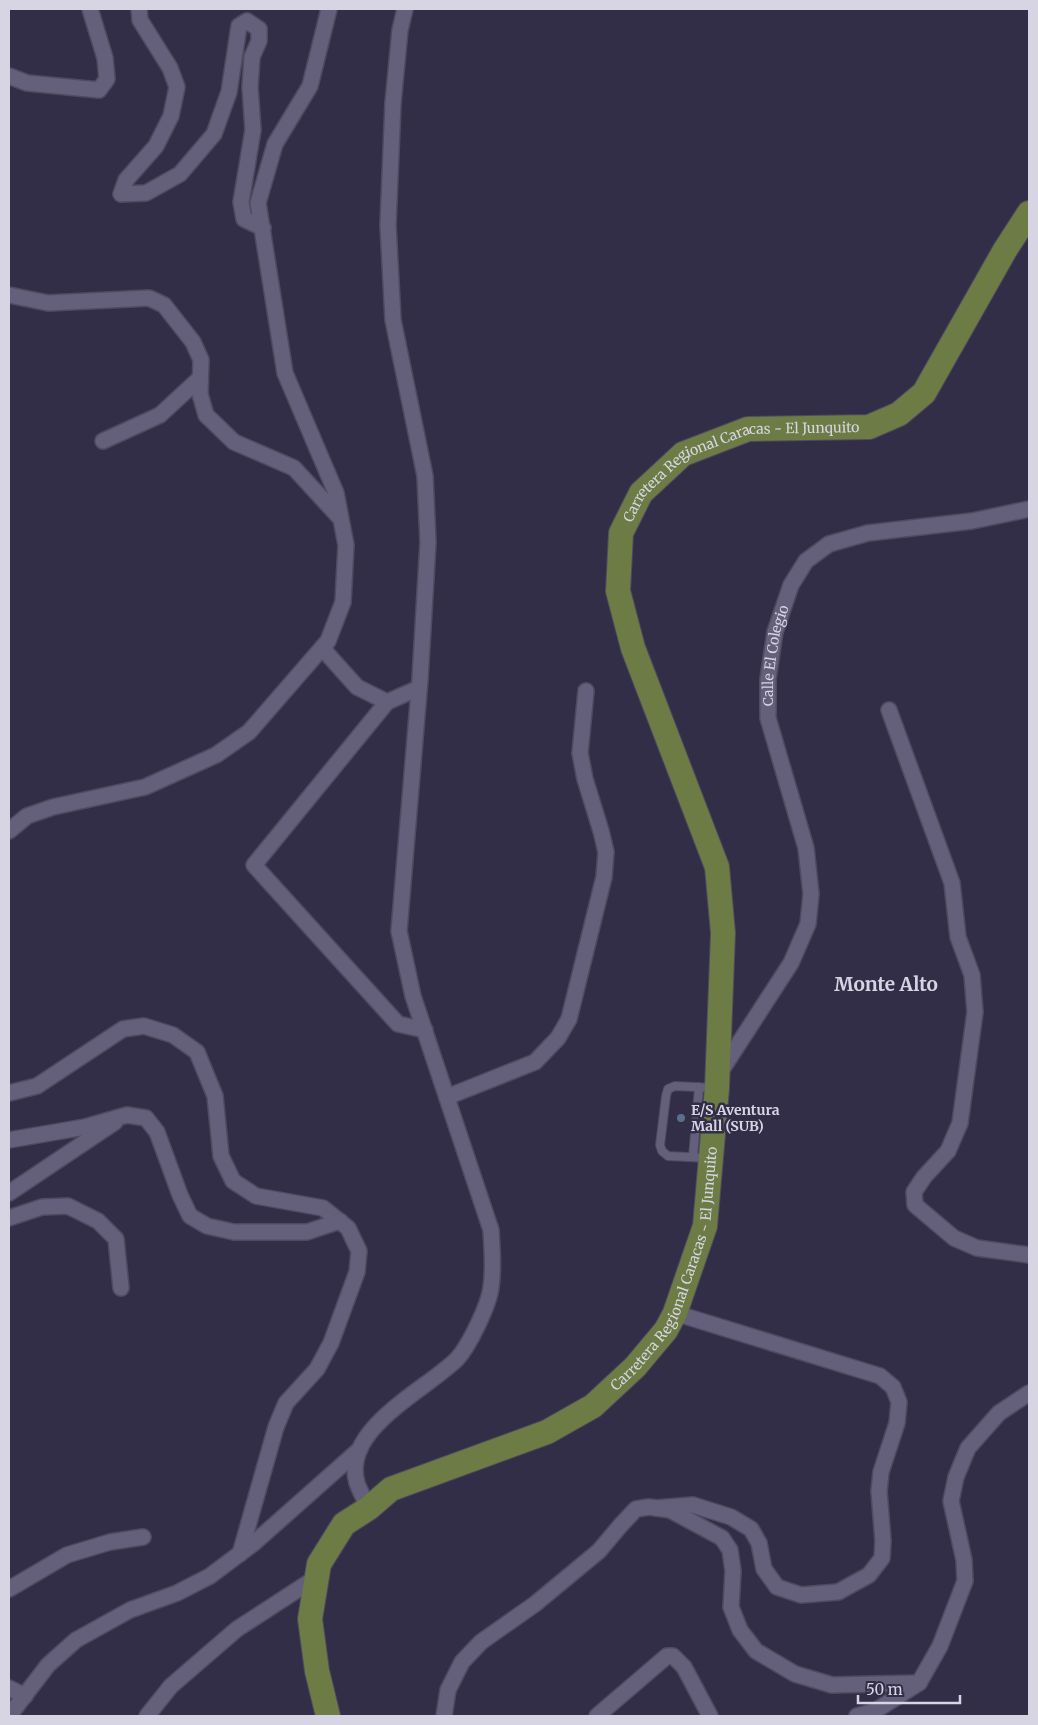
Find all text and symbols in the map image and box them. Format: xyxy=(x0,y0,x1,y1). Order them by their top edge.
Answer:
street label: Carretera Regional Caracas - El Junquito xyxy=(619,418,860,525)
street label: Calle El Colegio xyxy=(759,602,793,706)
district label: Monte Alto xyxy=(834,972,938,996)
place label: E/S Aventura Mall (SUB) xyxy=(691,1101,780,1135)
marker: E/S Aventura Mall (SUB) xyxy=(675,1112,687,1124)
street label: Carretera Regional Caracas - El Junquito xyxy=(606,1146,721,1394)
scale bar xyxy=(858,1672,960,1704)
text: 50 m xyxy=(866,1680,903,1699)

